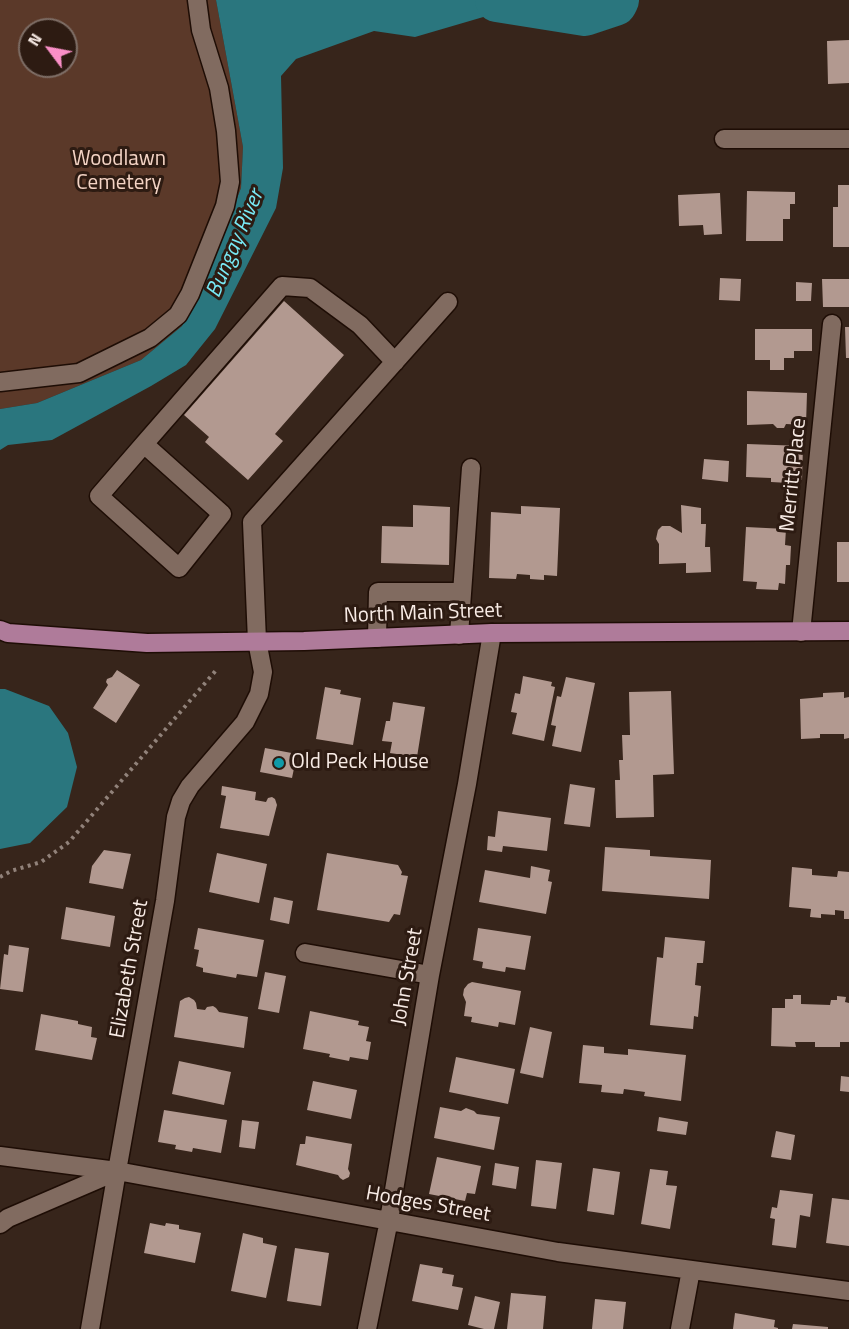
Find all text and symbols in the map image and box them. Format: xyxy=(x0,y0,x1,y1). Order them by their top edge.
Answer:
north arrow xyxy=(18,18,78,78)
text: N xyxy=(21,28,48,51)
park label: Woodlawn Cemetery xyxy=(72,147,166,197)
water label: Bungay River xyxy=(201,186,271,302)
street label: Merritt Place xyxy=(776,417,812,533)
street label: North Main Street xyxy=(343,599,503,629)
place label: Old Peck House xyxy=(291,750,429,776)
marker: Old Peck House xyxy=(272,756,286,770)
street label: Elizabeth Street xyxy=(105,898,155,1040)
street label: John Street xyxy=(387,926,429,1028)
street label: Hodges Street xyxy=(364,1182,492,1228)

